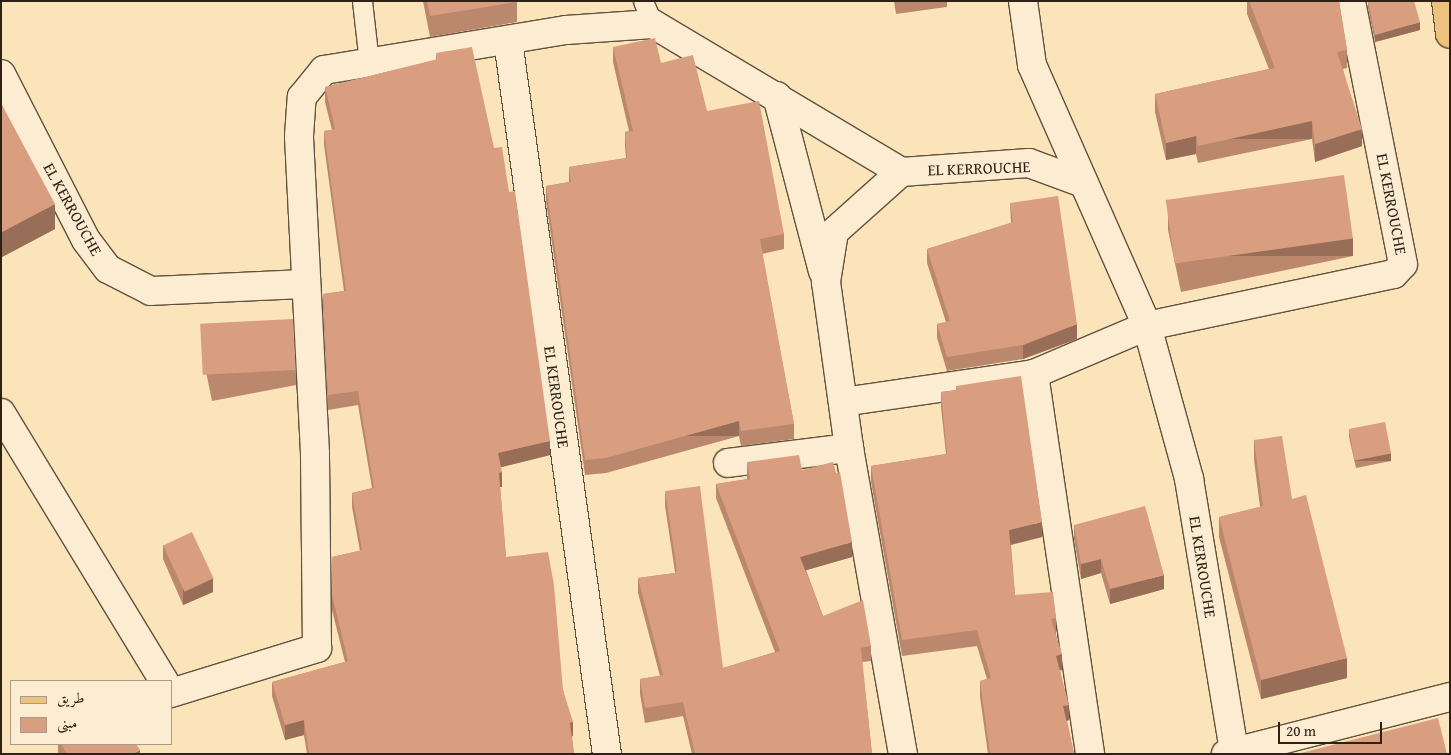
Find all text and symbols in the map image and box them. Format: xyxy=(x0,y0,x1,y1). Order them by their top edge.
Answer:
street label: EL KERROUCHE xyxy=(1373,152,1411,256)
street label: EL KERROUCHE xyxy=(927,157,1031,179)
street label: EL KERROUCHE xyxy=(40,159,106,259)
street label: EL KERROUCHE xyxy=(540,345,574,449)
street label: EL KERROUCHE xyxy=(1185,515,1221,619)
legend xyxy=(10,680,172,745)
text: طريق xyxy=(57,687,84,708)
text: مبنى xyxy=(57,712,77,733)
scale bar xyxy=(1281,712,1385,744)
text: 20 m xyxy=(1286,720,1316,741)

